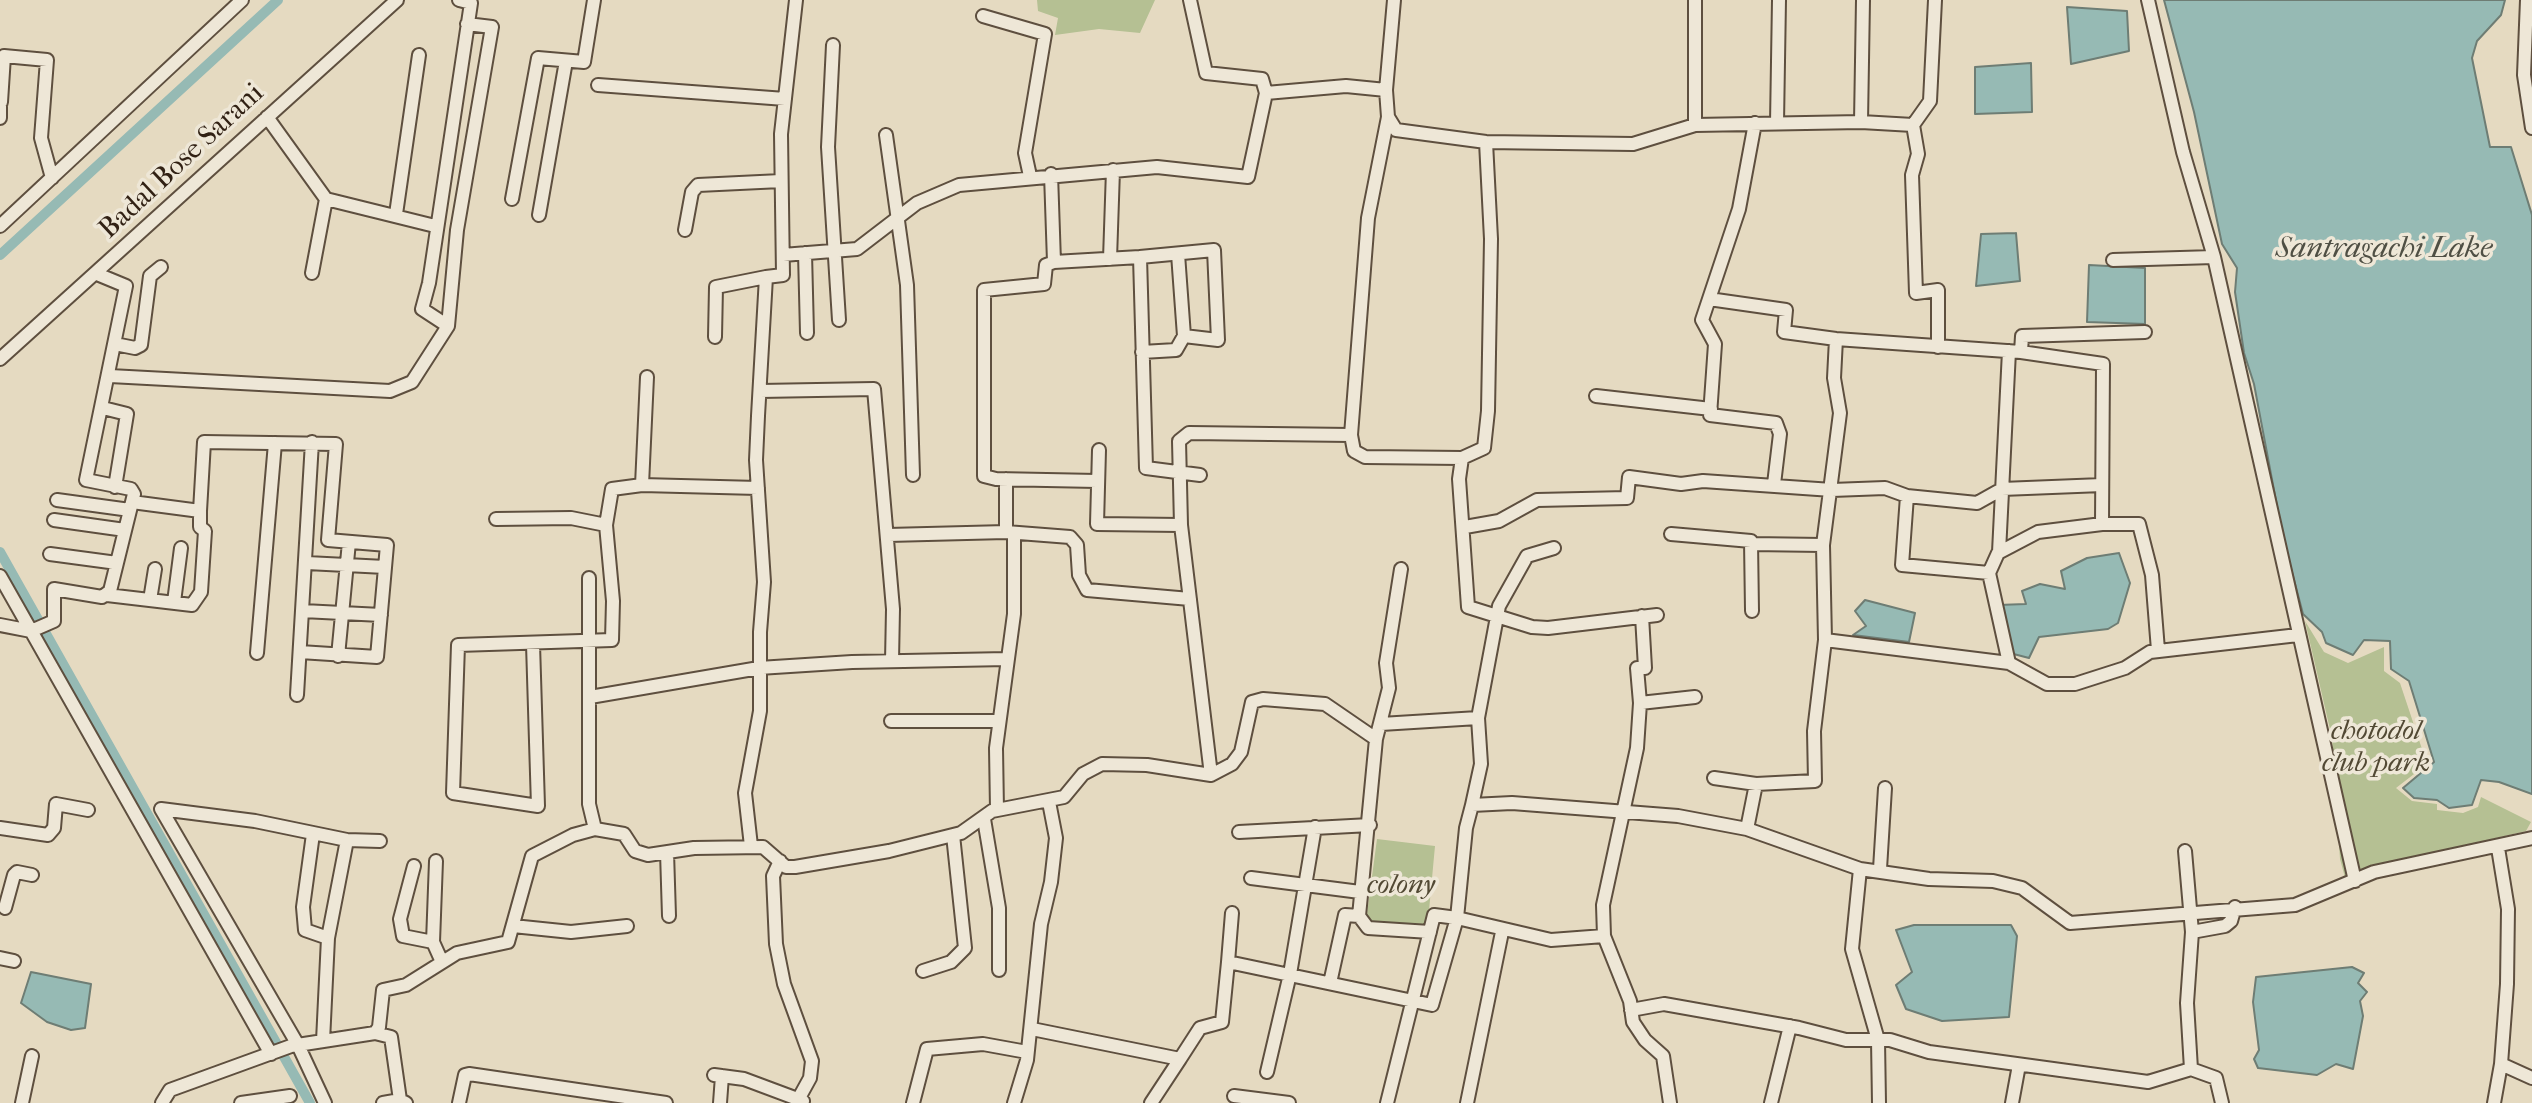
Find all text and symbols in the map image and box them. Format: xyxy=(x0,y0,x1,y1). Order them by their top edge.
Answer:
street label: Badal Bose Sarani xyxy=(93,77,271,247)
water label: Santragachi Lake xyxy=(2276,232,2492,268)
park label: chotodol club park xyxy=(2322,715,2430,781)
park label: colony xyxy=(1367,869,1435,903)

